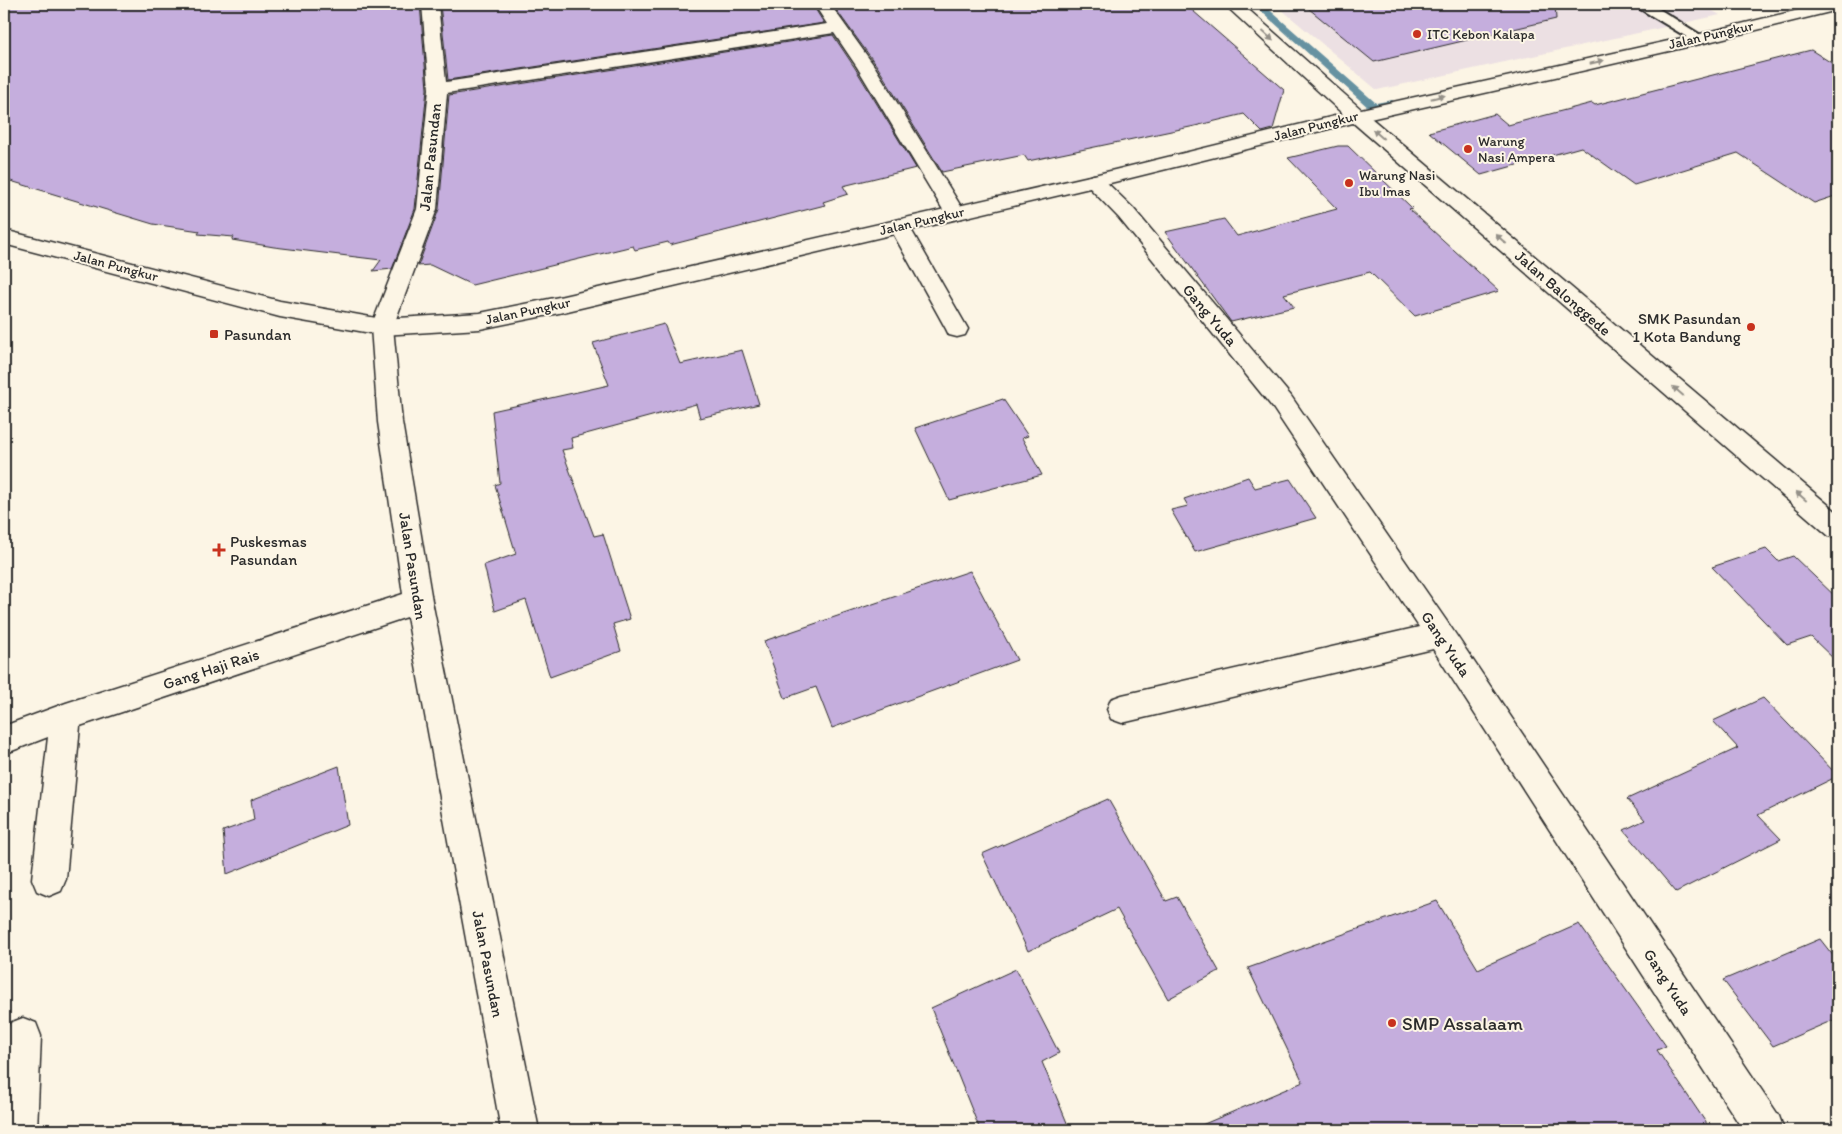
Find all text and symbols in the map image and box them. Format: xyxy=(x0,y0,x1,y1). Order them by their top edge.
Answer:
street label: Jalan Pungkur xyxy=(1667,17,1756,53)
place label: ITC Kebon Kalapa xyxy=(1427,26,1535,43)
marker: ITC Kebon Kalapa xyxy=(1411,28,1423,40)
one-way arrow xyxy=(1262,30,1274,42)
one-way arrow xyxy=(1589,58,1604,66)
one-way arrow xyxy=(1431,93,1446,101)
street label: Jalan Pasundan xyxy=(415,102,445,212)
street label: Jalan Pungkur xyxy=(1272,107,1361,145)
one-way arrow xyxy=(1371,128,1384,139)
place label: Warung Nasi Ampera xyxy=(1478,133,1556,166)
marker: Warung Nasi Ampera xyxy=(1462,143,1474,155)
place label: Warung Nasi Ibu Imas xyxy=(1359,167,1435,200)
marker: Warung Nasi Ibu Imas xyxy=(1343,177,1355,189)
street label: Jalan Pungkur xyxy=(878,203,967,239)
one-way arrow xyxy=(1495,234,1508,245)
street label: Jalan Balonggede xyxy=(1511,246,1615,340)
street label: Jalan Pungkur xyxy=(72,247,160,286)
street label: Gang Yuda xyxy=(1179,280,1242,350)
street label: Jalan Pungkur xyxy=(484,294,573,328)
place label: SMK Pasundan 1 Kota Bandung xyxy=(1633,309,1742,346)
marker: SMK Pasundan 1 Kota Bandung xyxy=(1745,321,1757,333)
place label: Pasundan xyxy=(224,325,291,344)
marker: Pasundan xyxy=(208,328,220,340)
one-way arrow xyxy=(1671,385,1684,396)
one-way arrow xyxy=(1795,491,1808,502)
street label: Jalan Pasundan xyxy=(395,511,431,621)
place label: Puskesmas Pasundan xyxy=(230,532,307,569)
marker: Puskesmas Pasundan xyxy=(212,543,226,557)
street label: Gang Yuda xyxy=(1417,608,1475,681)
street label: Gang Haji Rais xyxy=(160,644,262,694)
street label: Jalan Pasundan xyxy=(468,909,508,1019)
street label: Gang Yuda xyxy=(1640,945,1697,1019)
place label: SMP Assalaam xyxy=(1402,1012,1523,1035)
marker: SMP Assalaam xyxy=(1386,1017,1398,1029)

